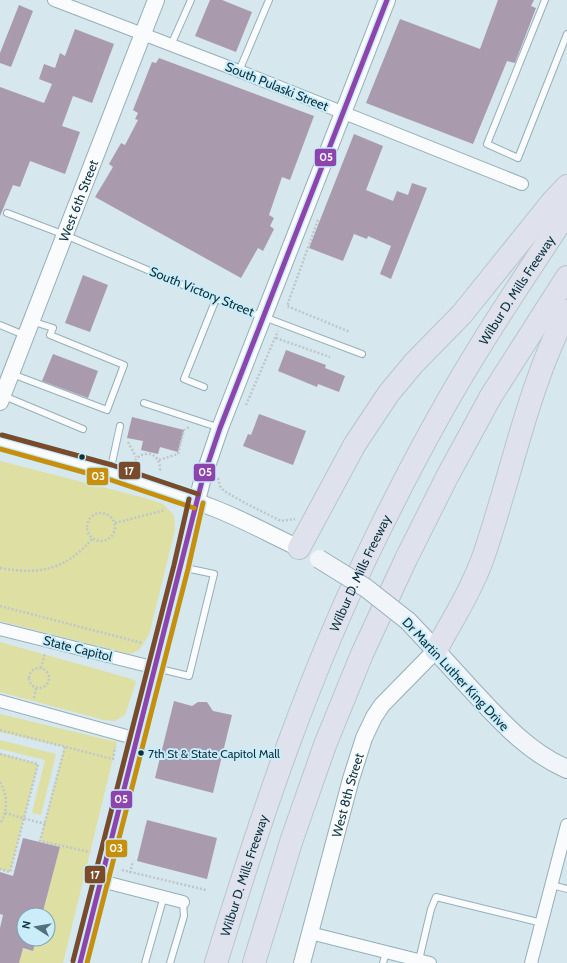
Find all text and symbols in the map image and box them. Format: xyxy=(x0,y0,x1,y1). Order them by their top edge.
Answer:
street label: South Pulaski Street xyxy=(223,58,331,114)
line badge: 05 xyxy=(314,148,337,167)
text: 05 xyxy=(319,150,333,164)
street label: West 6th Street xyxy=(55,157,101,244)
street label: Wilbur D. Mills Freeway xyxy=(475,232,558,348)
street label: South Victory Street xyxy=(147,263,257,320)
unlabelled marker xyxy=(77,452,87,462)
line badge: 17 xyxy=(118,461,141,480)
line badge: 05 xyxy=(193,463,216,482)
text: 17 xyxy=(124,464,134,478)
text: 05 xyxy=(198,465,212,479)
line badge: 03 xyxy=(86,467,109,486)
text: 03 xyxy=(91,469,105,483)
street label: Wilbur D. Mills Freeway xyxy=(326,512,394,634)
street label: Dr Martin Luther King Drive xyxy=(399,614,513,734)
street label: State Capitol xyxy=(42,632,114,664)
place label: 7th St & State Capitol Mall xyxy=(148,746,280,761)
marker: 7th St & State Capitol Mall xyxy=(136,748,146,758)
street label: West 8th Street xyxy=(328,750,367,839)
line badge: 05 xyxy=(110,790,133,809)
text: 05 xyxy=(114,792,128,806)
street label: Wilbur D. Mills Freeway xyxy=(217,812,271,938)
line badge: 03 xyxy=(105,839,128,858)
text: 03 xyxy=(109,841,123,855)
line badge: 17 xyxy=(84,865,106,884)
text: 17 xyxy=(90,868,100,882)
north arrow xyxy=(16,907,56,947)
text: N xyxy=(19,920,34,930)

